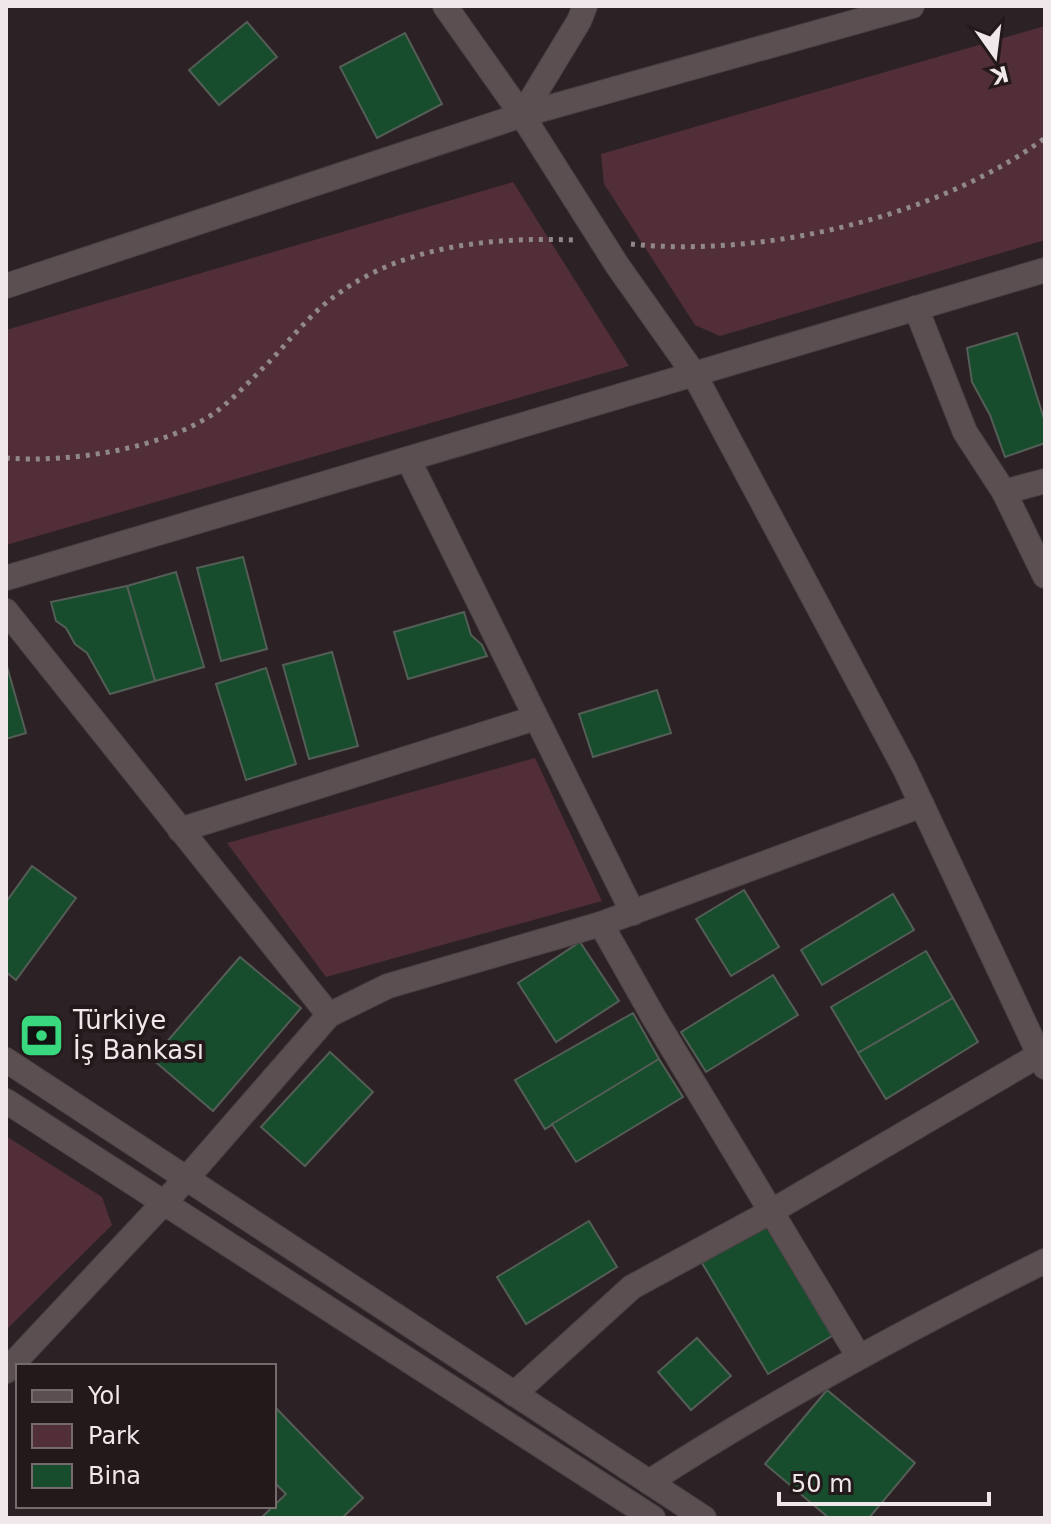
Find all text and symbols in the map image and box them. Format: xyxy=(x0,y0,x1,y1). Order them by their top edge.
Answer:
north arrow xyxy=(955,16,1035,96)
text: K xyxy=(988,61,1011,89)
place label: Türkiye İş Bankası xyxy=(72,1005,204,1065)
bank icon: Türkiye İş Bankası xyxy=(18,1011,66,1059)
legend xyxy=(16,1364,276,1508)
text: Yol xyxy=(87,1382,121,1410)
text: Park xyxy=(88,1422,140,1450)
scale bar xyxy=(779,1456,989,1506)
text: Bina xyxy=(88,1462,141,1490)
text: 50 m xyxy=(791,1470,853,1498)

